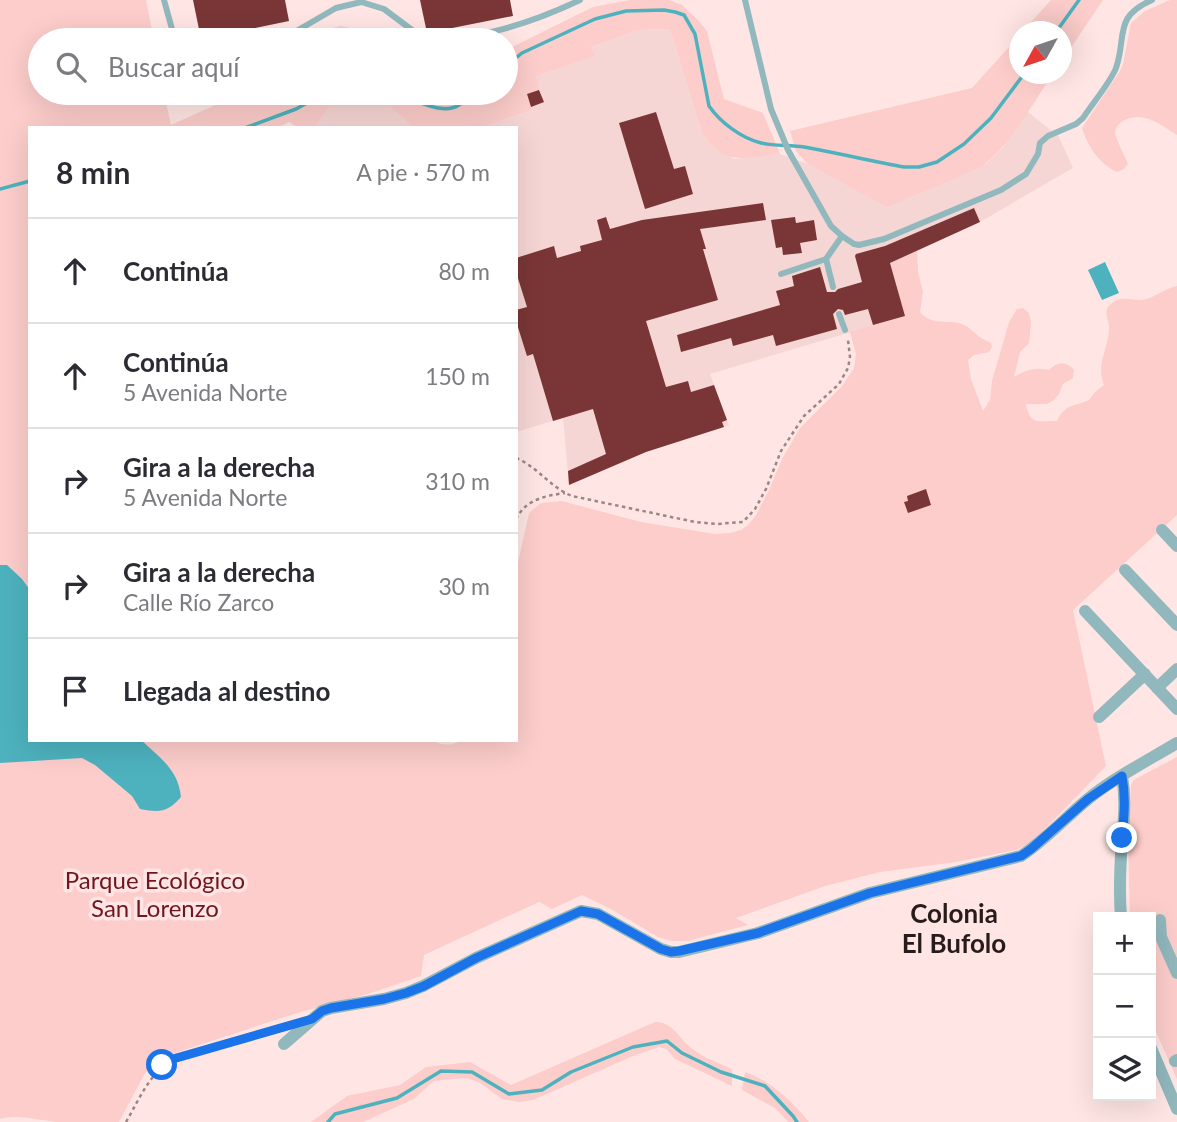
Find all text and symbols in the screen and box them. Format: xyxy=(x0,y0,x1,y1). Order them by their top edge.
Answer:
north arrow xyxy=(1009,21,1072,84)
search box xyxy=(28,28,518,105)
icon: search xyxy=(52,48,90,86)
text: Buscar aquí xyxy=(108,51,239,83)
text: 8 min xyxy=(56,154,130,190)
text: A pie · 570 m xyxy=(356,158,490,186)
icon: ahead xyxy=(56,252,94,290)
text: Continúa xyxy=(123,255,229,287)
text: 80 m xyxy=(439,257,490,285)
text: Continúa xyxy=(123,346,229,378)
icon: ahead xyxy=(56,357,94,395)
text: 150 m xyxy=(425,362,490,390)
text: 5 Avenida Norte xyxy=(123,378,287,406)
text: Gira a la derecha xyxy=(123,451,315,483)
icon: right xyxy=(56,462,94,500)
text: 310 m xyxy=(425,467,490,495)
text: 5 Avenida Norte xyxy=(123,483,287,511)
text: Gira a la derecha xyxy=(123,556,315,588)
icon: right xyxy=(56,567,94,605)
text: 30 m xyxy=(439,572,490,600)
text: Calle Río Zarco xyxy=(123,588,274,616)
icon: arrive xyxy=(56,672,94,710)
text: Llegada al destino xyxy=(123,675,330,707)
route end xyxy=(1106,822,1137,853)
park label: Parque Ecológico San Lorenzo xyxy=(65,865,245,922)
district label: Colonia El Bufolo xyxy=(902,897,1006,959)
map controls xyxy=(1093,912,1156,1101)
button: + xyxy=(1093,912,1156,975)
button: − xyxy=(1093,975,1156,1038)
button: layers xyxy=(1093,1038,1156,1101)
route start xyxy=(146,1049,177,1080)

